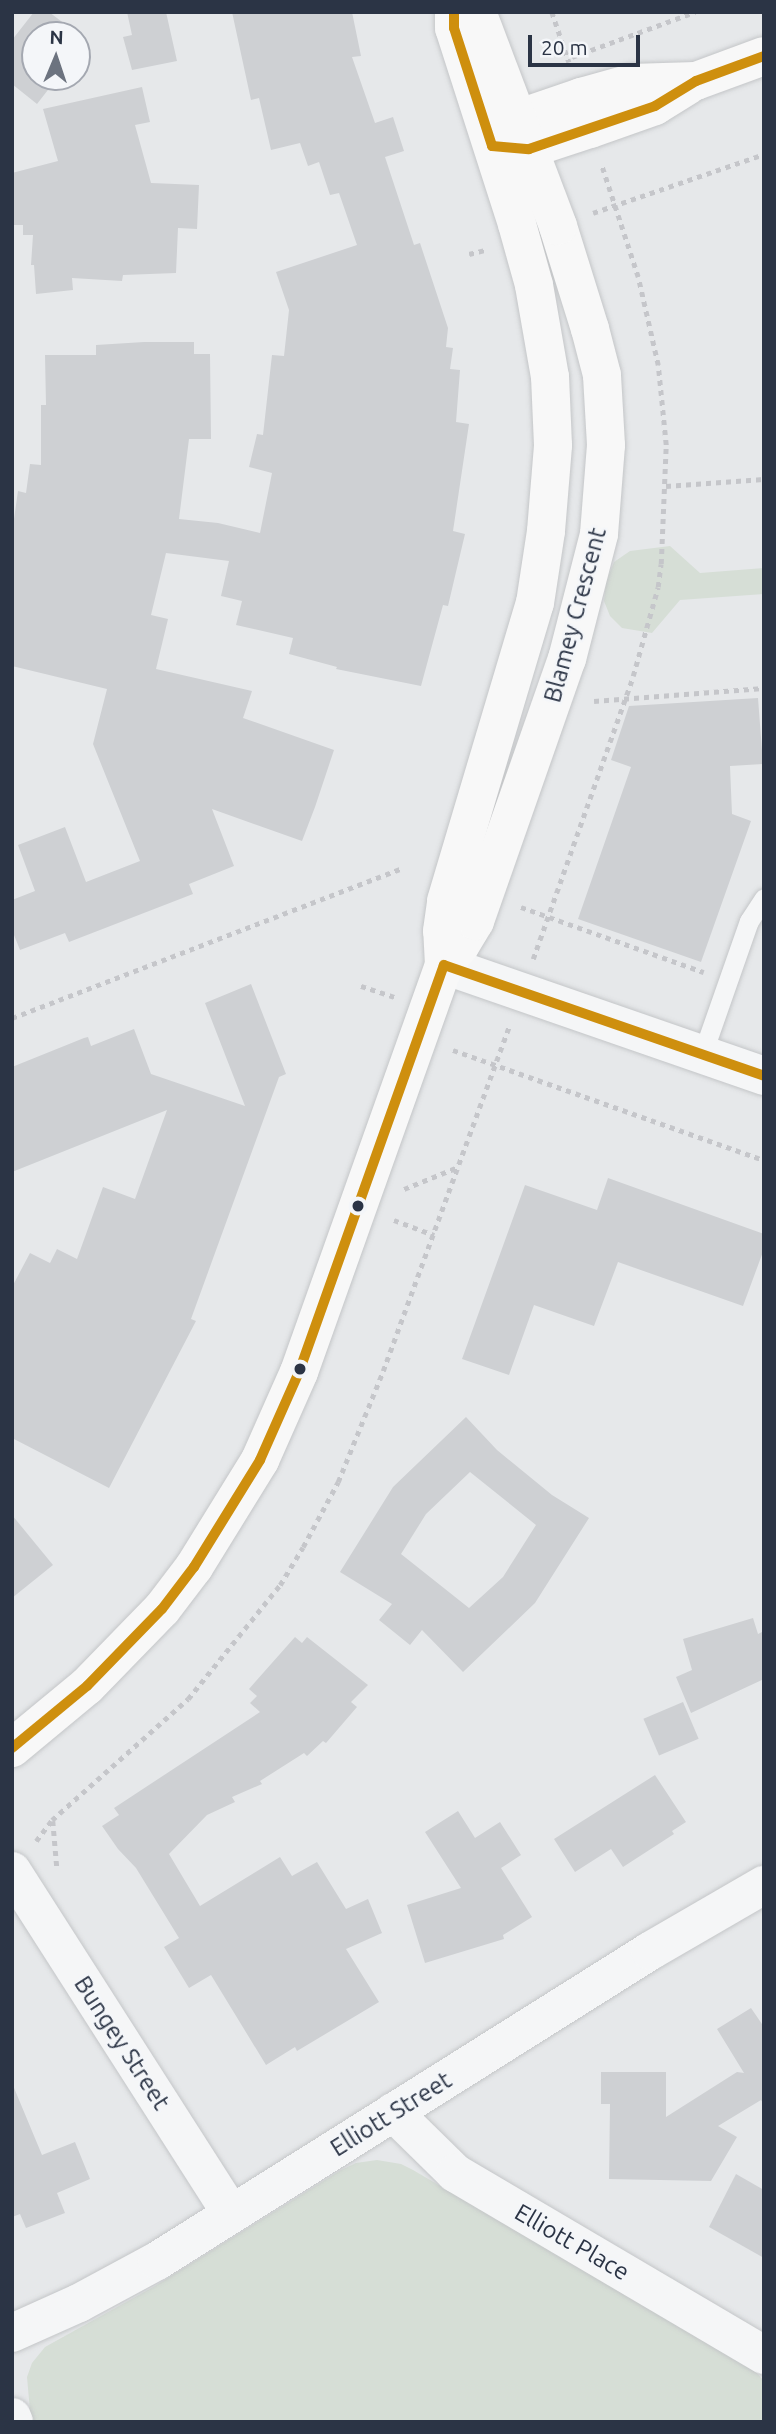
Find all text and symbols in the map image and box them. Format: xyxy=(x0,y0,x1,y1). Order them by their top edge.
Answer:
north arrow xyxy=(21,21,91,91)
scale bar xyxy=(531,21,643,65)
text: N xyxy=(49,26,64,48)
text: 20 m xyxy=(541,35,588,59)
street label: Blamey Crescent xyxy=(538,524,612,706)
unlabelled marker xyxy=(351,1199,365,1213)
unlabelled marker xyxy=(293,1362,307,1376)
street label: Bungey Street xyxy=(68,1971,176,2115)
street label: Elliott Street xyxy=(325,2065,457,2163)
street label: Elliott Place xyxy=(510,2198,634,2286)

